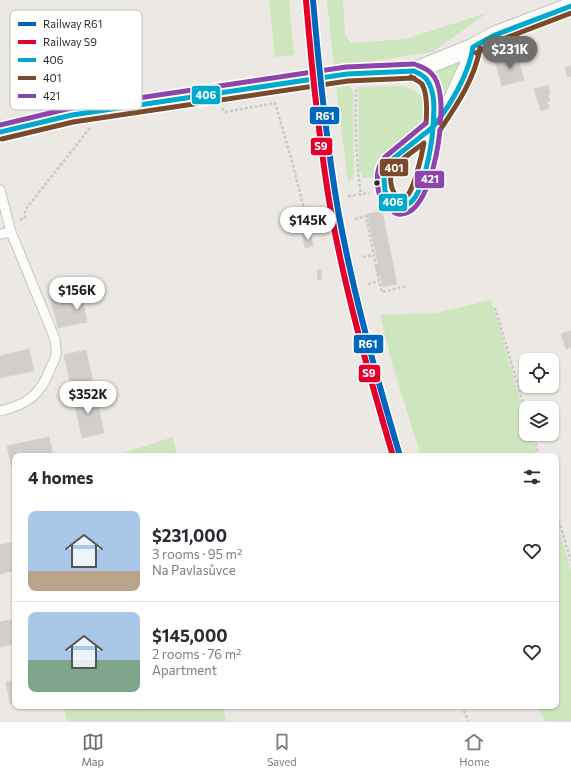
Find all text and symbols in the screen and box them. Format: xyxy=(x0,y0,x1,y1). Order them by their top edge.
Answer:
legend xyxy=(10,10,142,110)
text: Railway R61 xyxy=(43,17,102,30)
text: Railway S9 xyxy=(43,35,97,48)
pin: $231K xyxy=(482,36,538,70)
text: $231K xyxy=(491,41,529,57)
text: 406 xyxy=(43,53,64,66)
text: 401 xyxy=(43,71,61,84)
line badge: 406 xyxy=(191,85,221,105)
text: 406 xyxy=(196,88,217,101)
text: 421 xyxy=(43,89,60,102)
line badge: R61 xyxy=(309,106,340,125)
text: R61 xyxy=(315,109,335,122)
line badge: S9 xyxy=(310,137,333,156)
text: S9 xyxy=(314,139,328,152)
line badge: 401 xyxy=(379,158,409,177)
text: 401 xyxy=(384,161,404,174)
line badge: 421 xyxy=(414,170,445,189)
text: 421 xyxy=(421,172,439,185)
unlabelled marker xyxy=(372,178,382,188)
line badge: 406 xyxy=(378,193,408,212)
text: 406 xyxy=(383,195,404,208)
pin: $145K xyxy=(280,207,336,241)
text: $145K xyxy=(289,212,327,228)
pin: $156K xyxy=(49,277,105,311)
text: $156K xyxy=(58,282,96,298)
line badge: R61 xyxy=(353,334,384,354)
text: R61 xyxy=(358,337,378,350)
map controls xyxy=(519,353,559,441)
button: locate xyxy=(519,353,559,393)
line badge: S9 xyxy=(358,364,381,383)
text: S9 xyxy=(362,366,376,379)
pin: $352K xyxy=(60,381,116,415)
text: $352K xyxy=(68,386,108,402)
button: layers xyxy=(519,401,559,441)
icon: filters xyxy=(521,466,543,488)
text: 4 homes xyxy=(28,467,93,488)
text: $231,000 xyxy=(152,525,227,546)
icon: home xyxy=(60,527,108,575)
icon: heart xyxy=(521,540,543,562)
text: 3 rooms · 95 m² xyxy=(152,546,242,562)
text: Na Pavlasůvce xyxy=(152,562,236,578)
text: $145,000 xyxy=(152,625,227,646)
icon: home xyxy=(60,628,108,676)
icon: heart xyxy=(521,641,543,663)
text: 2 rooms · 76 m² xyxy=(152,646,241,662)
text: Apartment xyxy=(152,662,217,678)
tab: Map xyxy=(81,731,104,768)
tab: Saved xyxy=(267,731,297,768)
tab: Home xyxy=(459,731,490,768)

